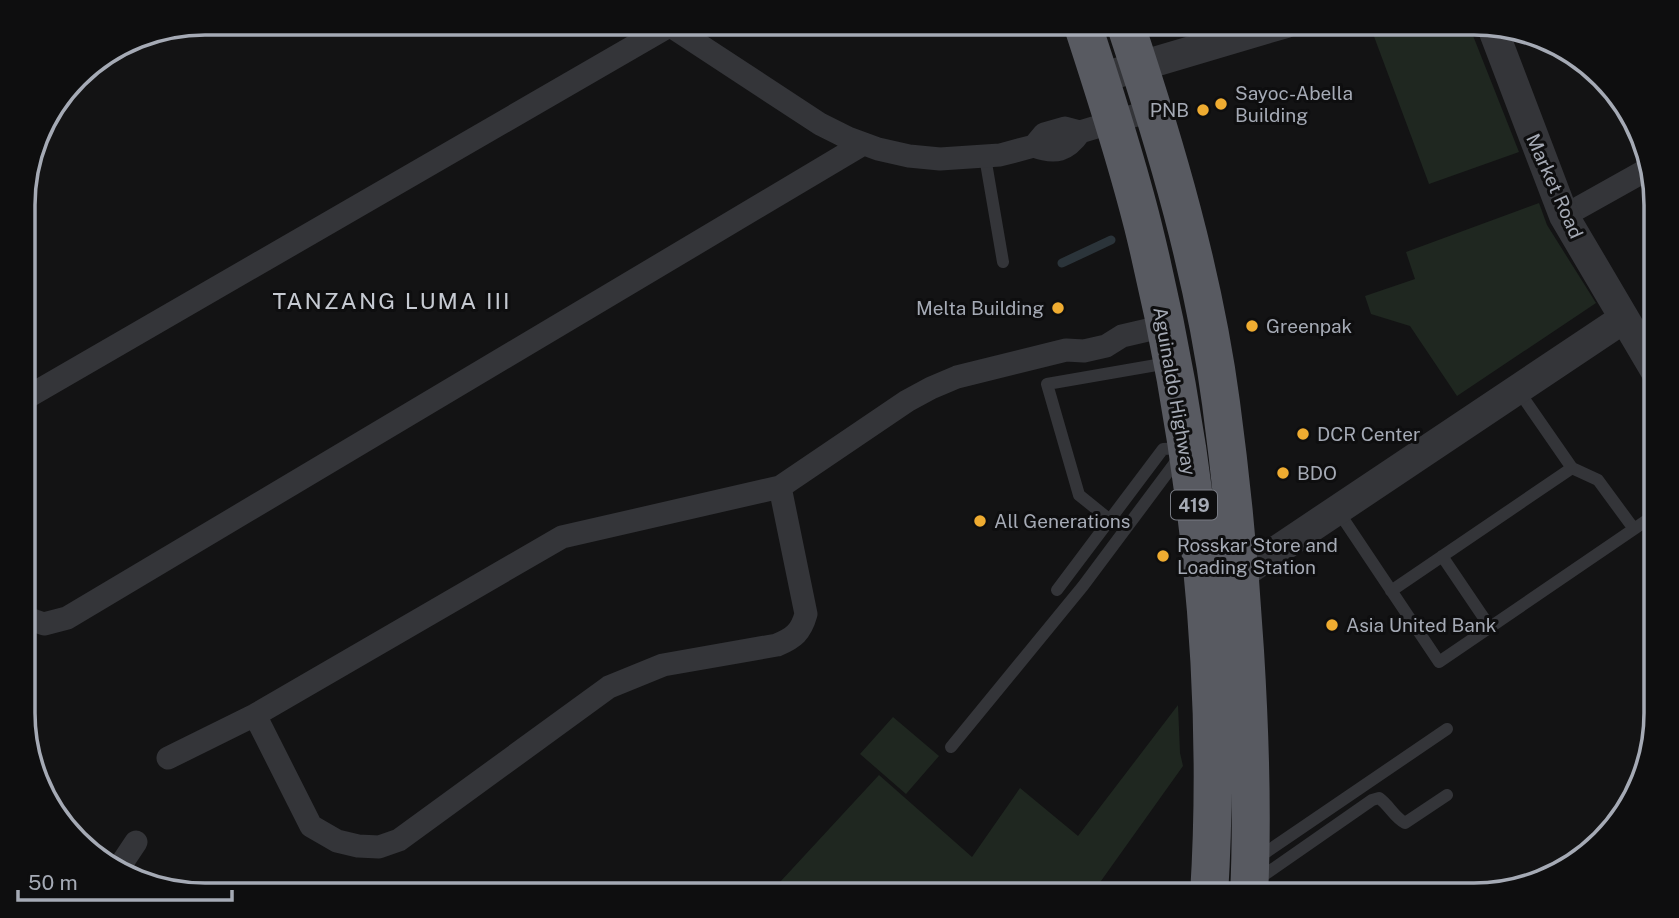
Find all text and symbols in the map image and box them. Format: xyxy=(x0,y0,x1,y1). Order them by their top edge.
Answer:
place label: Sayoc-Abella Building xyxy=(1235,82,1353,126)
marker: Sayoc-Abella Building xyxy=(1213,96,1229,112)
place label: PNB xyxy=(1150,99,1189,121)
marker: PNB xyxy=(1195,102,1211,118)
street label: Market Road xyxy=(1522,130,1588,242)
district label: TANZANG LUMA III xyxy=(273,287,511,314)
place label: Melta Building xyxy=(916,297,1044,319)
marker: Melta Building xyxy=(1050,300,1066,316)
street label: Aguinaldo Highway xyxy=(1149,305,1201,477)
place label: Greenpak xyxy=(1266,315,1352,337)
marker: Greenpak xyxy=(1244,318,1260,334)
place label: DCR Center xyxy=(1317,423,1420,445)
marker: DCR Center xyxy=(1295,426,1311,442)
place label: BDO xyxy=(1297,462,1337,484)
marker: BDO xyxy=(1275,465,1291,481)
road number: 419 xyxy=(1171,490,1217,520)
place label: All Generations xyxy=(994,510,1130,532)
marker: All Generations xyxy=(972,513,988,529)
place label: Rosskar Store and Loading Station xyxy=(1177,534,1338,578)
marker: Rosskar Store and Loading Station xyxy=(1155,548,1171,564)
place label: Asia United Bank xyxy=(1346,614,1497,636)
marker: Asia United Bank xyxy=(1324,617,1340,633)
scale bar xyxy=(18,858,231,902)
text: 50 m xyxy=(28,870,78,895)

